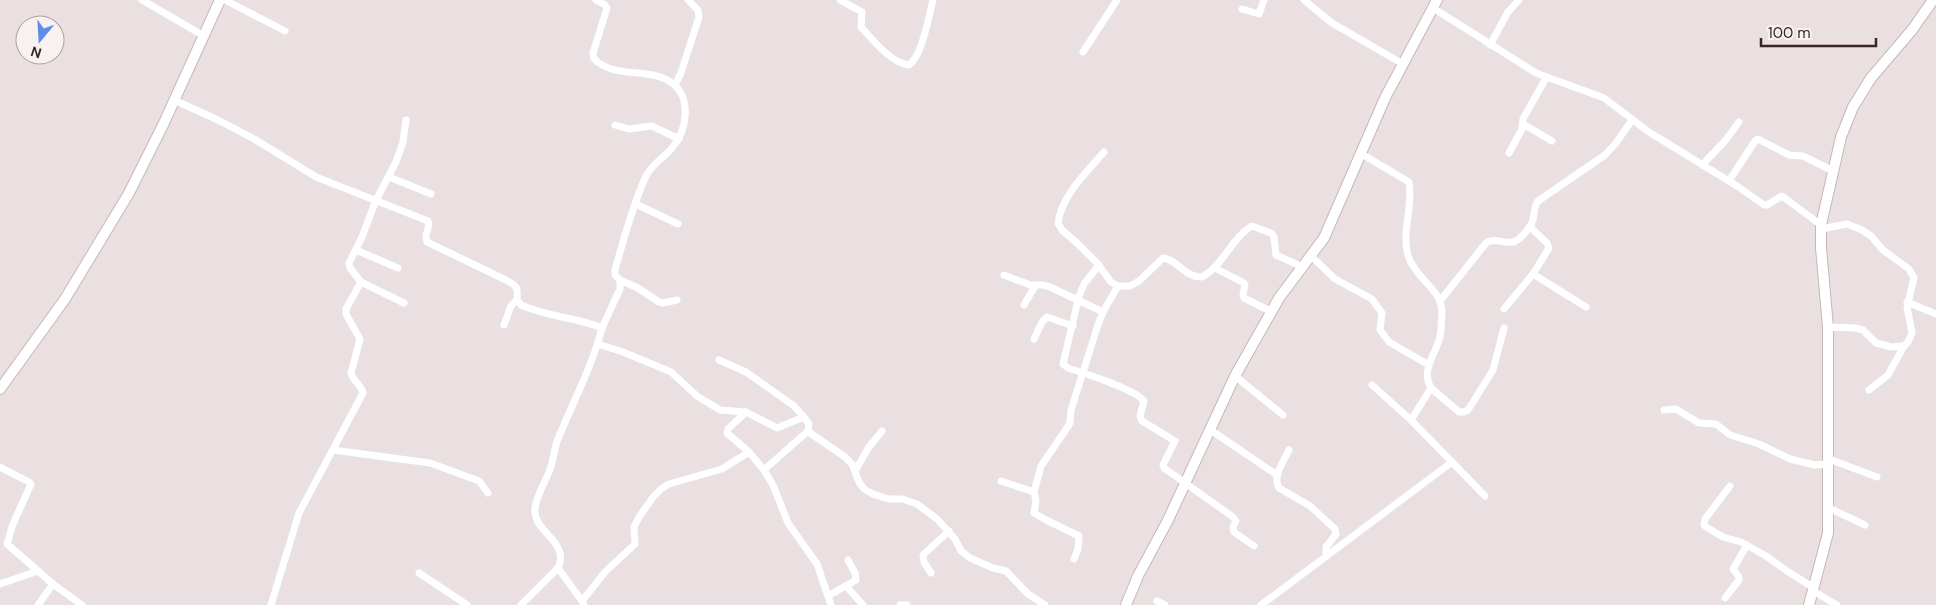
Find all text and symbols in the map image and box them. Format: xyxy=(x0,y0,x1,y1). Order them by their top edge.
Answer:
north arrow xyxy=(15,15,65,65)
scale bar xyxy=(1761,15,1876,47)
text: 100 m xyxy=(1768,23,1811,43)
text: N xyxy=(28,42,44,63)

